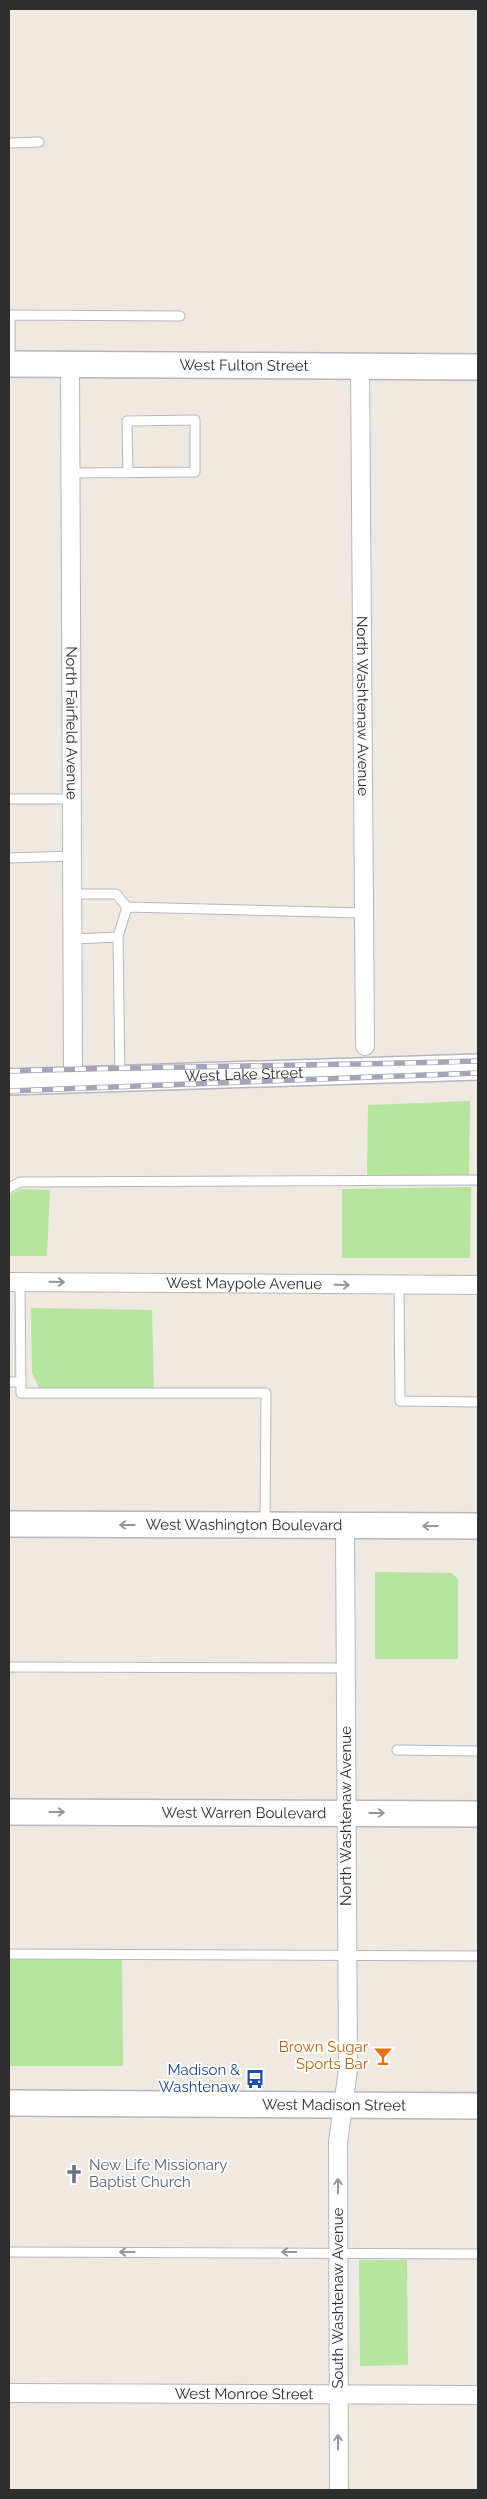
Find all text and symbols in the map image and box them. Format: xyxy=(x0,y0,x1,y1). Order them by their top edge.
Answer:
street label: West Fulton Street xyxy=(179,356,309,375)
street label: North Washtenaw Avenue xyxy=(353,616,372,796)
street label: North Fairfield Avenue xyxy=(62,646,81,800)
street label: West Lake Street xyxy=(184,1064,303,1085)
street label: West Maypole Avenue xyxy=(166,1274,322,1293)
one-way arrow xyxy=(49,1277,65,1287)
one-way arrow xyxy=(334,1280,350,1290)
street label: West Washington Boulevard xyxy=(146,1516,342,1534)
one-way arrow xyxy=(119,1520,136,1530)
one-way arrow xyxy=(422,1521,438,1531)
street label: North Washtenaw Avenue xyxy=(337,1726,355,1906)
street label: West Warren Boulevard xyxy=(162,1804,326,1822)
one-way arrow xyxy=(49,1807,65,1817)
one-way arrow xyxy=(369,1808,385,1818)
place label: Brown Sugar Sports Bar xyxy=(279,2038,369,2073)
bar icon: Brown Sugar Sports Bar xyxy=(372,2045,394,2067)
place label: Madison & Washtenaw xyxy=(158,2061,240,2096)
bus stop icon: Madison & Washtenaw xyxy=(244,2068,266,2090)
street label: West Madison Street xyxy=(262,2096,406,2115)
place label: New Life Missionary Baptist Church xyxy=(89,2156,227,2191)
church icon: New Life Missionary Baptist Church xyxy=(63,2163,85,2185)
one-way arrow xyxy=(333,2178,343,2194)
street label: South Washtenaw Avenue xyxy=(329,2207,347,2389)
one-way arrow xyxy=(119,2247,135,2257)
one-way arrow xyxy=(281,2247,298,2257)
street label: West Monroe Street xyxy=(175,2385,313,2403)
one-way arrow xyxy=(334,2434,343,2450)

